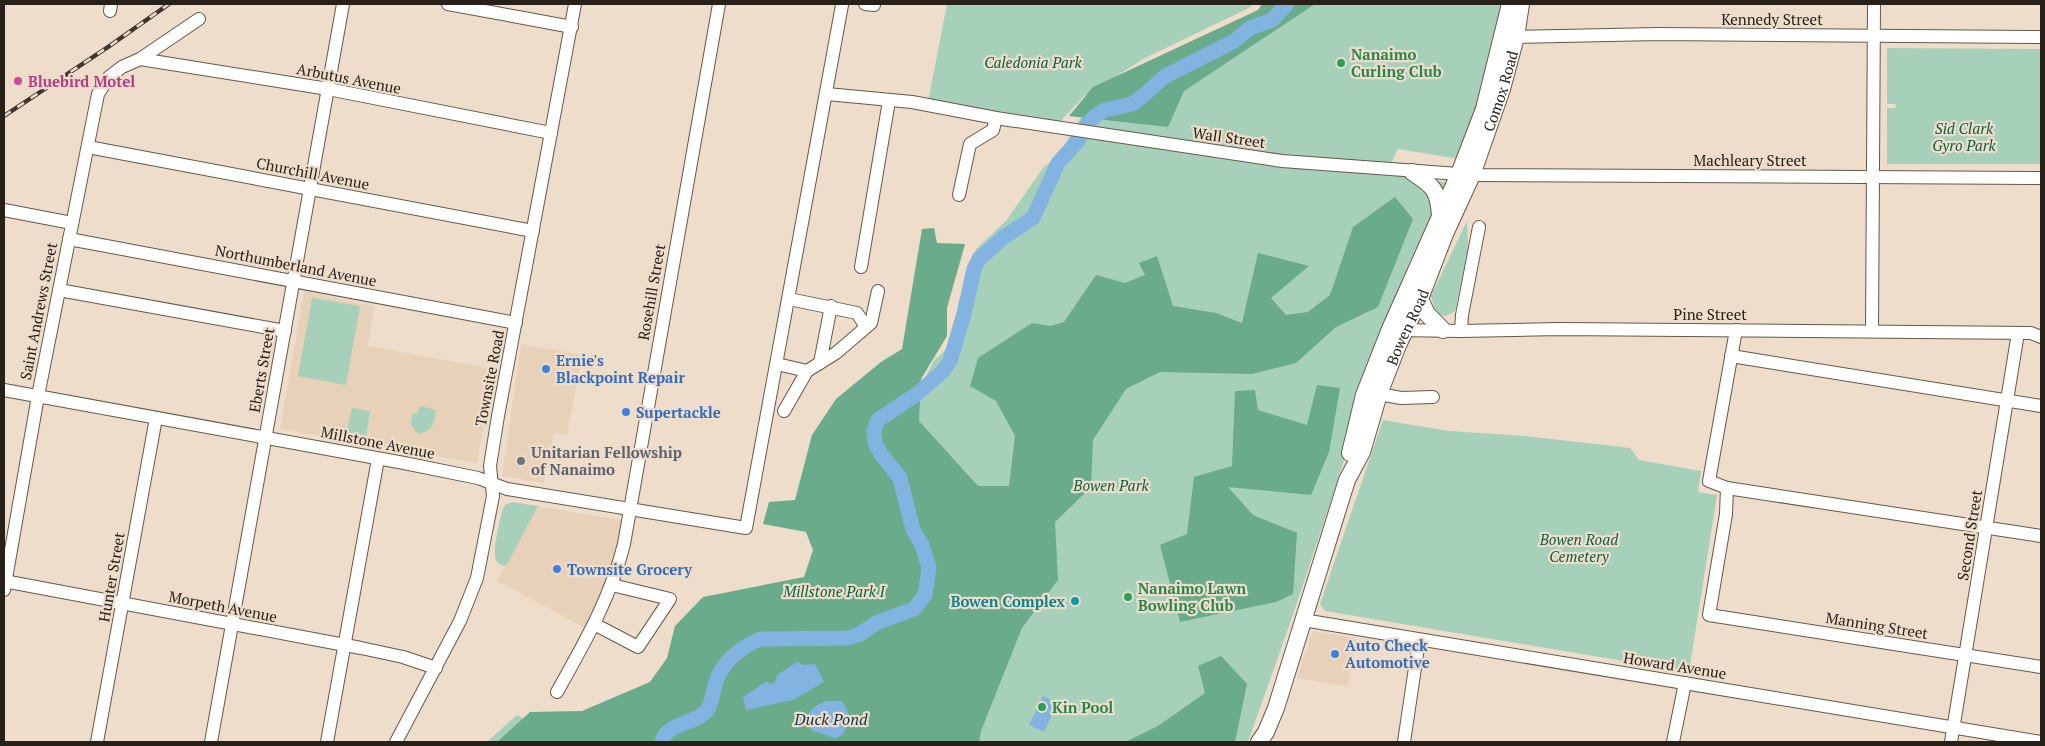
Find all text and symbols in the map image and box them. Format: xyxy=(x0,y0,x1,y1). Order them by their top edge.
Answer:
street label: Kennedy Street xyxy=(1721,9,1823,29)
place label: Nanaimo Curling Club xyxy=(1351,44,1442,81)
street label: Comox Road xyxy=(1478,48,1522,134)
park label: Caledonia Park xyxy=(984,52,1083,72)
marker: Nanaimo Curling Club xyxy=(1335,57,1347,69)
street label: Arbutus Avenue xyxy=(295,58,403,98)
place label: Bluebird Motel xyxy=(28,71,135,91)
marker: Bluebird Motel xyxy=(12,75,24,87)
park label: Sid Clark Gyro Park xyxy=(1932,118,1997,155)
street label: Wall Street xyxy=(1191,122,1267,152)
street label: Machleary Street xyxy=(1693,150,1807,170)
street label: Churchill Avenue xyxy=(255,152,371,194)
street label: Saint Andrews Street xyxy=(15,240,61,382)
street label: Northumberland Avenue xyxy=(213,240,379,290)
street label: Rosehill Street xyxy=(633,242,669,342)
street label: Bowen Road xyxy=(1381,286,1433,368)
street label: Pine Street xyxy=(1673,304,1747,324)
street label: Eberts Street xyxy=(244,326,278,414)
street label: Townsite Road xyxy=(470,328,508,428)
place label: Ernie's Blackpoint Repair xyxy=(556,350,685,387)
marker: Ernie's Blackpoint Repair xyxy=(540,363,552,375)
place label: Supertackle xyxy=(636,402,721,422)
marker: Supertackle xyxy=(620,406,632,418)
street label: Millstone Avenue xyxy=(319,421,437,463)
place label: Unitarian Fellowship of Nanaimo xyxy=(531,442,682,479)
marker: Unitarian Fellowship of Nanaimo xyxy=(515,455,527,467)
park label: Bowen Park xyxy=(1072,475,1149,495)
street label: Second Street xyxy=(1952,488,1986,582)
park label: Bowen Road Cemetery xyxy=(1539,529,1619,566)
street label: Hunter Street xyxy=(93,530,129,624)
place label: Townsite Grocery xyxy=(567,559,693,579)
marker: Townsite Grocery xyxy=(551,563,563,575)
place label: Nanaimo Lawn Bowling Club xyxy=(1138,578,1246,615)
park label: Millstone Park I xyxy=(782,581,887,601)
street label: Morpeth Avenue xyxy=(167,586,279,626)
place label: Bowen Complex xyxy=(951,591,1066,611)
marker: Nanaimo Lawn Bowling Club xyxy=(1122,591,1134,603)
marker: Bowen Complex xyxy=(1069,595,1081,607)
street label: Manning Street xyxy=(1824,607,1930,643)
place label: Auto Check Automotive xyxy=(1345,635,1430,672)
street label: Howard Avenue xyxy=(1622,647,1728,683)
marker: Auto Check Automotive xyxy=(1329,648,1341,660)
place label: Kin Pool xyxy=(1052,697,1113,717)
marker: Kin Pool xyxy=(1036,701,1048,713)
water label: Duck Pond xyxy=(793,708,868,730)

